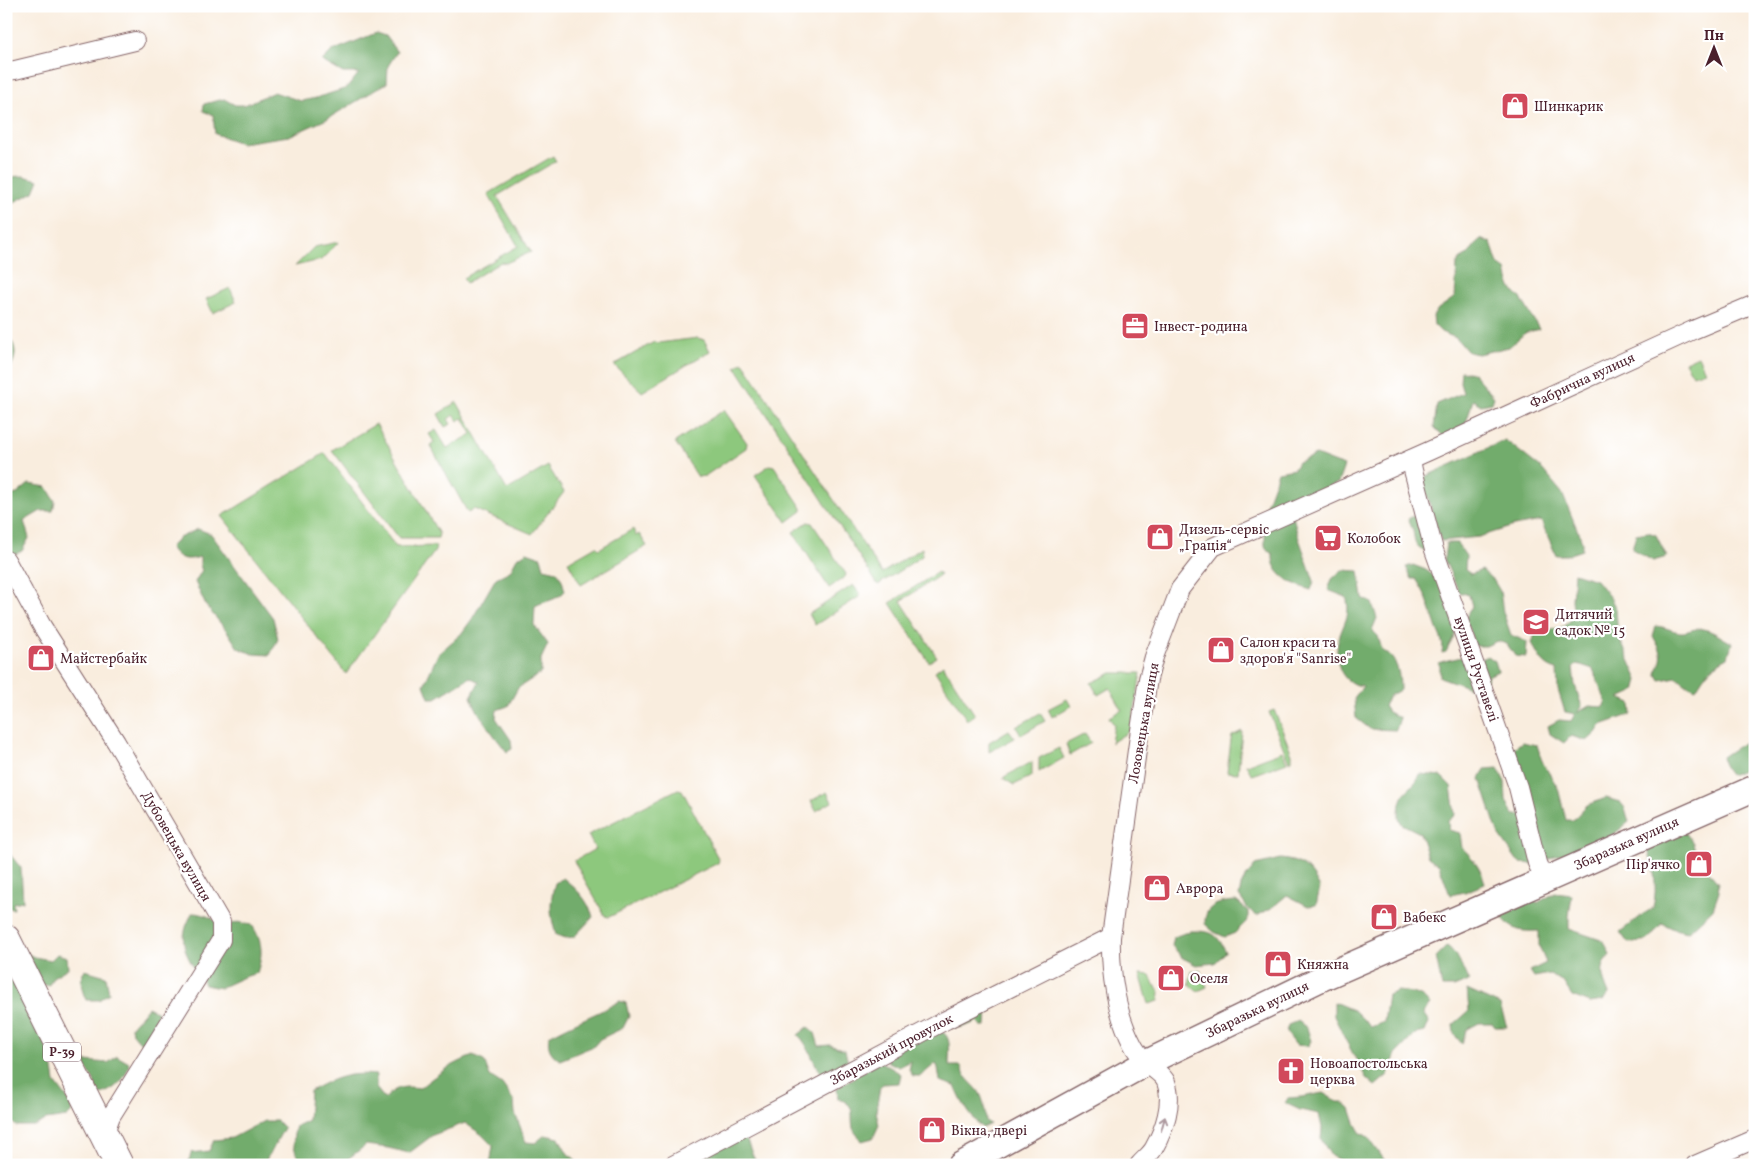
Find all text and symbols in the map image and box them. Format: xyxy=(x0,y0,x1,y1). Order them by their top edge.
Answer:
north arrow xyxy=(1688,22,1738,72)
text: Пн xyxy=(1704,27,1724,46)
shop icon: Шинкарик xyxy=(1500,91,1530,121)
place label: Шинкарик xyxy=(1534,98,1604,117)
office icon: Інвест-родина xyxy=(1120,311,1150,341)
place label: Інвест-родина xyxy=(1154,318,1248,337)
street label: Фабрична вулиця xyxy=(1527,349,1638,414)
place label: Дизель-сервіс „Грація“ xyxy=(1179,521,1269,556)
shop icon: Дизель-сервіс „Грація“ xyxy=(1145,522,1175,552)
supermarket icon: Колобок xyxy=(1313,523,1343,553)
place label: Колобок xyxy=(1347,530,1401,549)
place label: Дитячий садок № 15 xyxy=(1555,606,1625,641)
school or university icon: Дитячий садок № 15 xyxy=(1521,607,1551,637)
street label: вулиця Руставелі xyxy=(1449,614,1502,725)
place label: Салон краси та здоров'я "Sanrise" xyxy=(1240,634,1351,669)
shop icon: Салон краси та здоров'я "Sanrise" xyxy=(1206,635,1236,665)
shop icon: Майстербайк xyxy=(26,643,56,673)
place label: Майстербайк xyxy=(60,650,147,669)
street label: Лозовецька вулиця xyxy=(1124,661,1164,785)
street label: Дубовецька вулиця xyxy=(136,788,215,905)
street label: Збаразька вулиця xyxy=(1571,813,1682,876)
shop icon: Пір'ячко xyxy=(1684,849,1714,879)
place label: Пір'ячко xyxy=(1626,856,1680,875)
shop icon: Аврора xyxy=(1142,873,1172,903)
place label: Аврора xyxy=(1176,880,1223,899)
shop icon: Вабекс xyxy=(1369,902,1399,932)
place label: Вабекс xyxy=(1403,909,1446,928)
shop icon: Княжна xyxy=(1263,949,1293,979)
place label: Княжна xyxy=(1297,956,1349,975)
shop icon: Оселя xyxy=(1156,963,1186,993)
place label: Оселя xyxy=(1190,970,1228,989)
street label: Збаразька вулиця xyxy=(1203,977,1313,1044)
street label: Збаразький провулок xyxy=(827,1010,957,1091)
road number: Р-39 xyxy=(43,1042,81,1062)
place label: Новоапостольська церква xyxy=(1310,1055,1428,1090)
church icon: Новоапостольська церква xyxy=(1276,1056,1306,1086)
shop icon: Вікна, двері xyxy=(917,1115,947,1145)
one-way arrow xyxy=(1159,1116,1169,1132)
place label: Вікна, двері xyxy=(951,1122,1027,1141)

